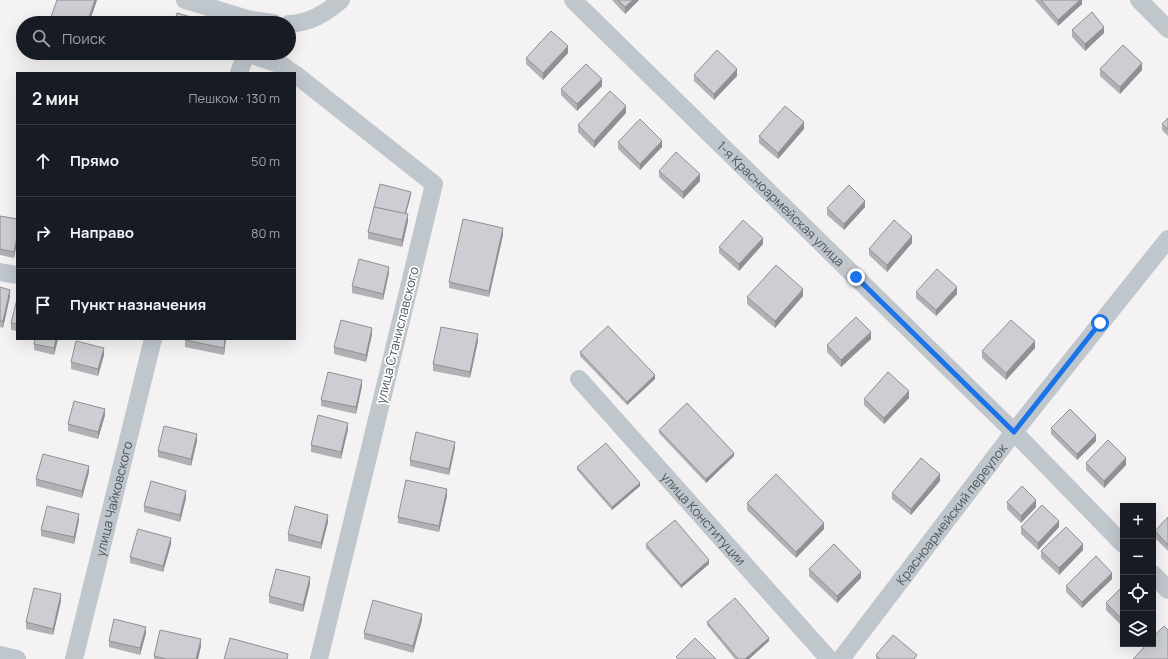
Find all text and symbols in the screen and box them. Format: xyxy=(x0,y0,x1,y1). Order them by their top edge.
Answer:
search box xyxy=(16,16,296,60)
icon: search xyxy=(30,27,52,49)
text: Поиск xyxy=(62,28,106,49)
text: 2 мин xyxy=(32,87,79,110)
text: Пешком · 130 m xyxy=(189,89,280,107)
street label: 1-я Красноармейская улица xyxy=(713,137,849,270)
icon: ahead xyxy=(32,150,54,172)
text: Прямо xyxy=(70,150,119,171)
text: 50 m xyxy=(251,152,280,170)
icon: right xyxy=(32,222,54,244)
text: Направо xyxy=(70,222,134,243)
text: 80 m xyxy=(251,224,280,242)
street label: улица Станиславского xyxy=(371,264,423,405)
route end xyxy=(847,268,865,286)
icon: arrive xyxy=(32,294,54,316)
text: Пункт назначения xyxy=(70,294,206,315)
route start xyxy=(1091,314,1109,332)
street label: улица Чайковского xyxy=(91,439,137,558)
street label: Красноармейский переулок xyxy=(892,439,1011,589)
street label: улица Конституции xyxy=(657,468,750,569)
map controls xyxy=(1120,503,1156,647)
button: + xyxy=(1120,503,1156,539)
button: − xyxy=(1120,539,1156,575)
button: locate xyxy=(1120,575,1156,611)
button: layers xyxy=(1120,611,1156,647)

